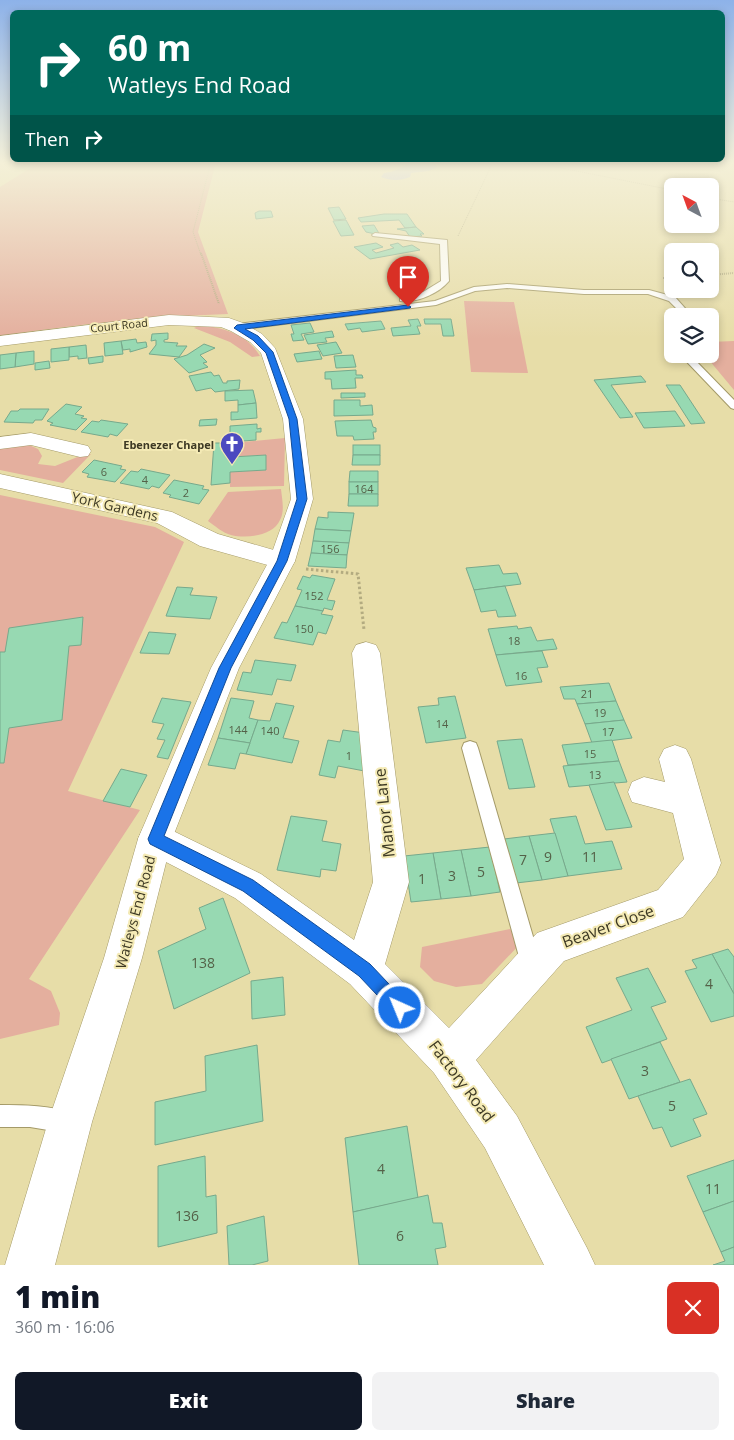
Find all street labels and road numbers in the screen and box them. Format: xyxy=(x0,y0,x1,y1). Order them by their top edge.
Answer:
street label: Court Road xyxy=(89,315,149,335)
street label: York Gardens xyxy=(70,487,160,525)
street label: Manor Lane xyxy=(368,767,400,859)
street label: Watleys End Road xyxy=(111,853,159,971)
street label: Beaver Close xyxy=(559,899,657,953)
street label: Factory Road xyxy=(424,1036,500,1126)

